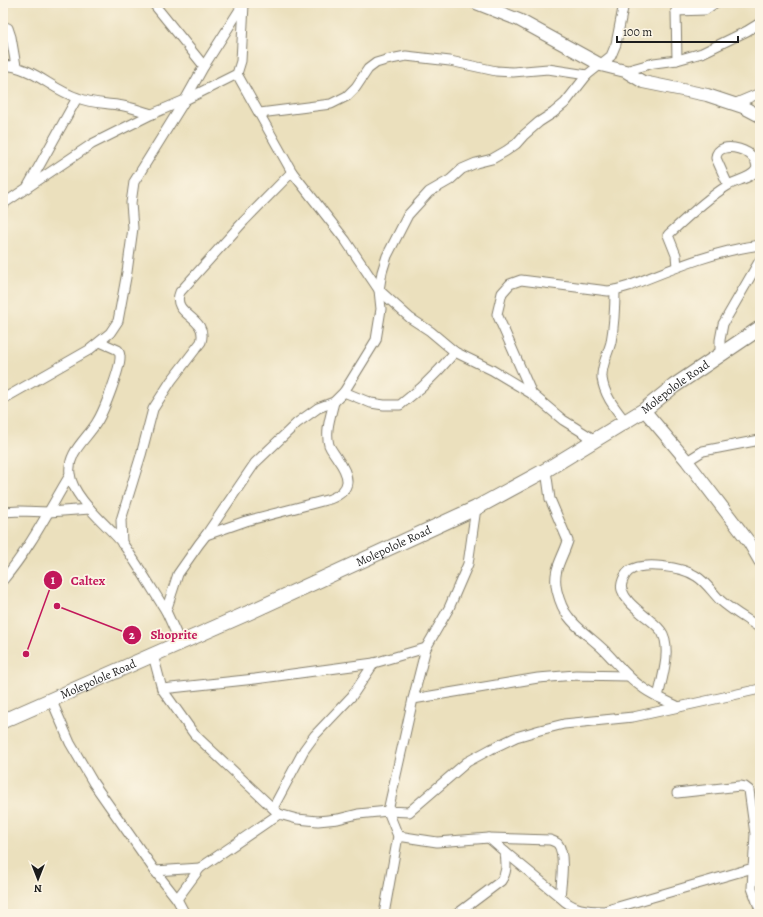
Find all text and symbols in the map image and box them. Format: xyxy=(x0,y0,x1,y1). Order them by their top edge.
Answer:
scale bar xyxy=(617,18,738,44)
text: 100 m xyxy=(623,24,652,40)
street label: Molepolole Road xyxy=(637,356,713,417)
street label: Molepolole Road xyxy=(353,521,434,570)
callout: Caltex xyxy=(43,568,113,593)
text: 1 xyxy=(51,572,56,588)
text: Caltex xyxy=(71,572,106,589)
callout: Shoprite xyxy=(122,622,205,647)
text: Shoprite xyxy=(150,626,198,643)
text: 2 xyxy=(129,627,135,643)
street label: Molepolole Road xyxy=(58,655,139,703)
north arrow xyxy=(18,859,58,899)
text: N xyxy=(34,881,42,896)

